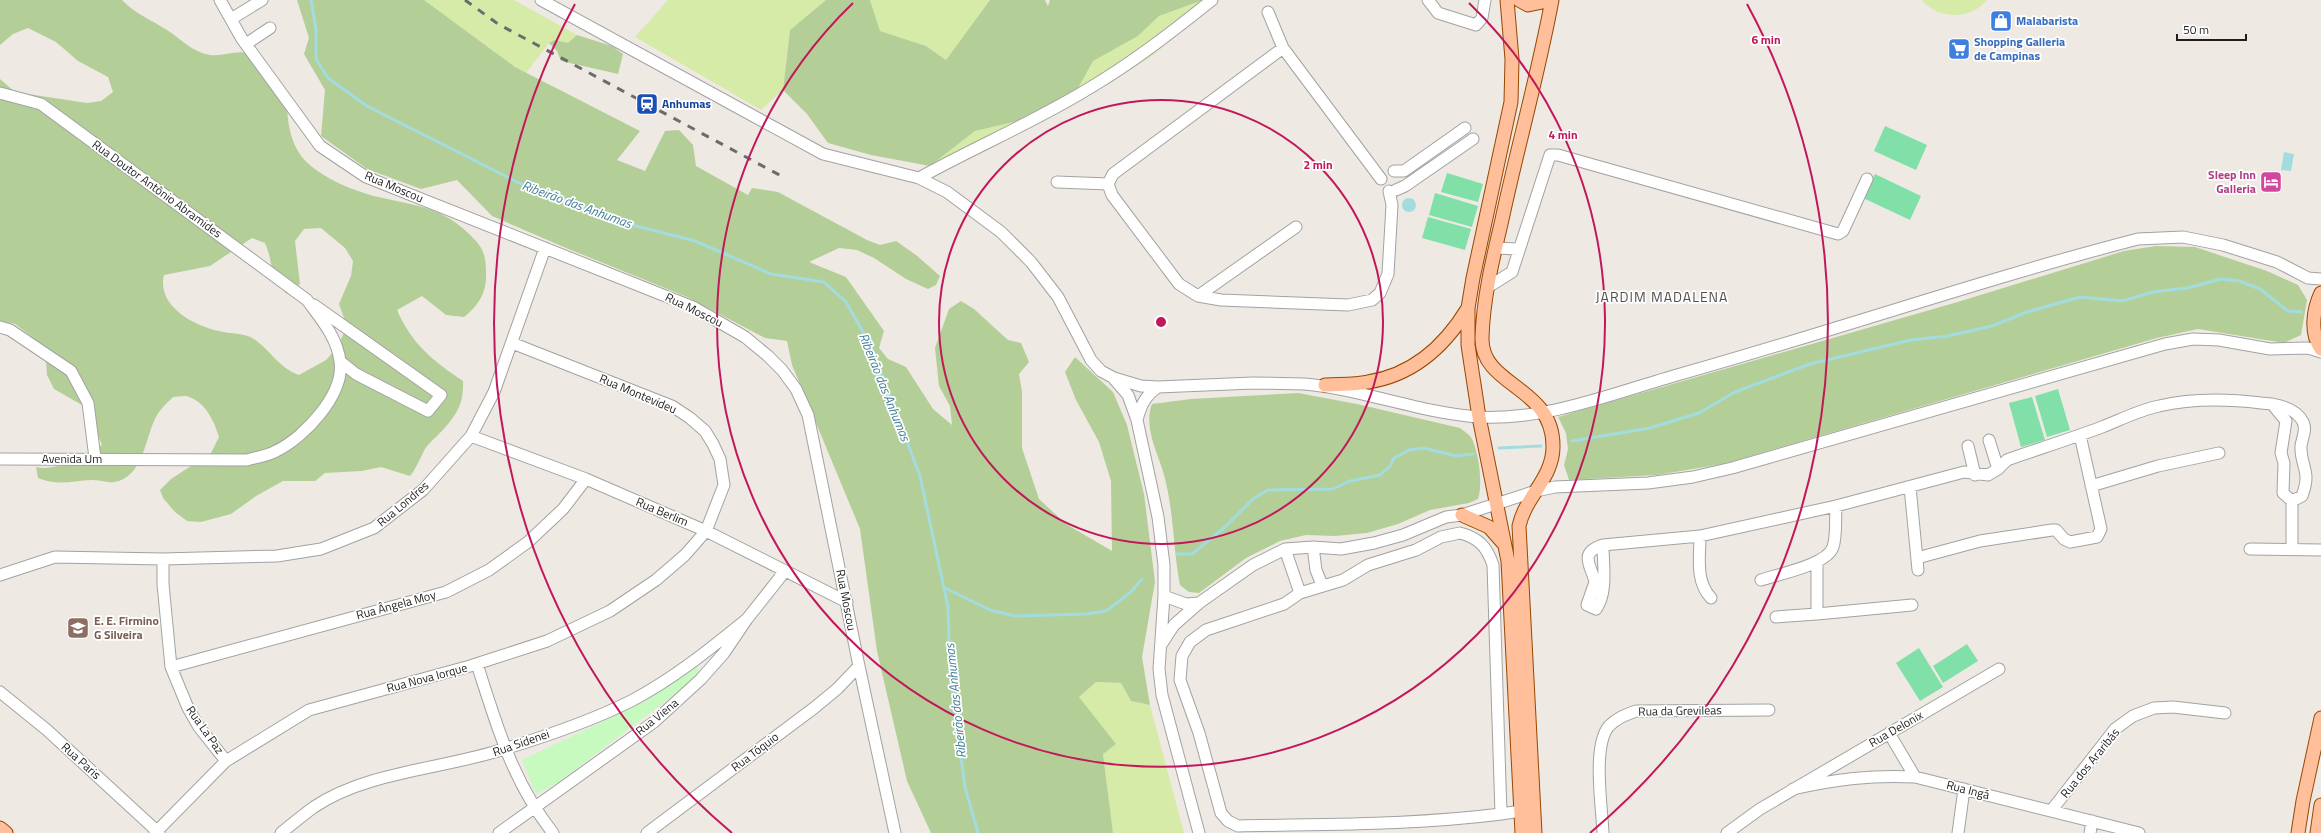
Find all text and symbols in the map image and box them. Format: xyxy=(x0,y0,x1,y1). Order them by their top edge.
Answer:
shop icon: Malabarista xyxy=(1988,8,2014,34)
place label: Malabarista xyxy=(2016,11,2078,30)
scale bar xyxy=(2177,16,2246,42)
text: 50 m xyxy=(2183,20,2209,39)
text: 6 min xyxy=(1751,30,1781,49)
place label: Shopping Galleria de Campinas xyxy=(1974,32,2065,65)
supermarket icon: Shopping Galleria de Campinas xyxy=(1946,36,1972,62)
station icon: Anhumas xyxy=(634,91,660,117)
place label: Anhumas xyxy=(662,94,711,113)
text: 4 min xyxy=(1548,125,1578,144)
street label: Rua Doutor Antônio Abramides xyxy=(88,135,227,243)
text: 2 min xyxy=(1303,155,1333,174)
place label: Sleep Inn Galleria xyxy=(2208,165,2256,198)
street label: Rua Moscou xyxy=(362,166,427,207)
hotel icon: Sleep Inn Galleria xyxy=(2258,169,2284,195)
water label: Ribeirão das Anhumas xyxy=(519,175,636,234)
district label: JARDIM MADALENA xyxy=(1596,286,1728,307)
street label: Rua Moscou xyxy=(662,287,726,332)
centre of rings xyxy=(1154,315,1168,329)
water label: Ribeirão das Anhumas xyxy=(854,330,916,445)
street label: Rua Montevideu xyxy=(597,369,680,418)
street label: Avenida Um xyxy=(42,449,102,468)
street label: Rua Londres xyxy=(372,476,433,531)
street label: Rua Berlim xyxy=(633,492,691,531)
street label: Rua Moscou xyxy=(831,568,862,632)
street label: Rua Ângela Moy xyxy=(354,585,438,624)
place label: E. E. Firmino G Silveira xyxy=(94,611,159,644)
school or university icon: E. E. Firmino G Silveira xyxy=(65,615,91,641)
water label: Ribeirão das Anhumas xyxy=(939,641,971,759)
street label: Rua Nova Iorque xyxy=(384,658,469,697)
street label: Rua Viena xyxy=(631,693,682,740)
street label: Rua da Grevileas xyxy=(1638,700,1722,721)
street label: Rua La Paz xyxy=(182,702,229,758)
street label: Rua Delonix xyxy=(1865,705,1927,752)
street label: Rua dos Araribás xyxy=(2055,723,2124,802)
street label: Rua Sidenei xyxy=(490,724,552,761)
street label: Rua Tóquio xyxy=(727,727,783,776)
street label: Rua Paris xyxy=(57,738,106,784)
street label: Rua Ingá xyxy=(1944,775,1992,804)

